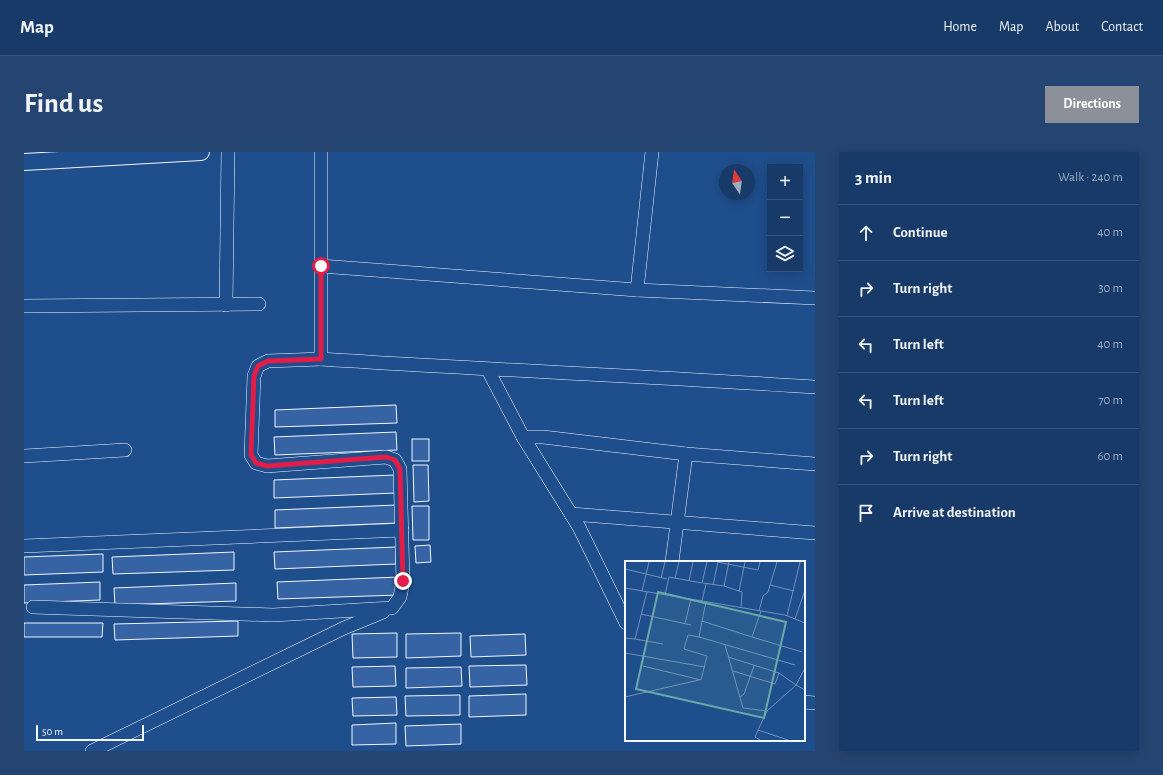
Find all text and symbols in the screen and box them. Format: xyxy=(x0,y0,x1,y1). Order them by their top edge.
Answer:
text: Map xyxy=(20,18,54,37)
text: Home xyxy=(943,20,977,34)
text: Map xyxy=(999,20,1023,34)
text: About xyxy=(1045,20,1079,34)
text: Contact xyxy=(1101,20,1143,34)
button: Directions xyxy=(1045,86,1139,123)
text: Find us xyxy=(24,90,103,118)
north arrow xyxy=(719,164,755,200)
map controls xyxy=(767,164,803,272)
button: + xyxy=(767,164,803,200)
text: 3 min xyxy=(855,169,892,186)
text: Walk · 240 m xyxy=(1058,171,1123,184)
button: − xyxy=(767,200,803,236)
icon: ahead xyxy=(855,222,877,244)
text: Continue xyxy=(893,225,948,240)
text: 40 m xyxy=(1097,226,1123,239)
button: layers xyxy=(767,236,803,272)
route start xyxy=(312,257,330,275)
icon: right xyxy=(855,278,877,300)
text: Turn right xyxy=(893,281,952,296)
text: 30 m xyxy=(1098,282,1123,295)
icon: left xyxy=(855,334,877,356)
text: Turn left xyxy=(893,337,944,352)
text: 40 m xyxy=(1097,338,1123,351)
icon: left xyxy=(855,390,877,412)
text: Turn left xyxy=(893,393,944,408)
text: 70 m xyxy=(1098,394,1123,407)
icon: right xyxy=(855,446,877,468)
text: Turn right xyxy=(893,449,952,464)
text: 60 m xyxy=(1097,450,1123,463)
icon: arrive xyxy=(855,502,877,524)
text: Arrive at destination xyxy=(893,505,1016,520)
inset map xyxy=(625,561,805,741)
route end xyxy=(394,572,412,590)
scale bar xyxy=(36,723,144,742)
text: 50 m xyxy=(42,726,63,737)

